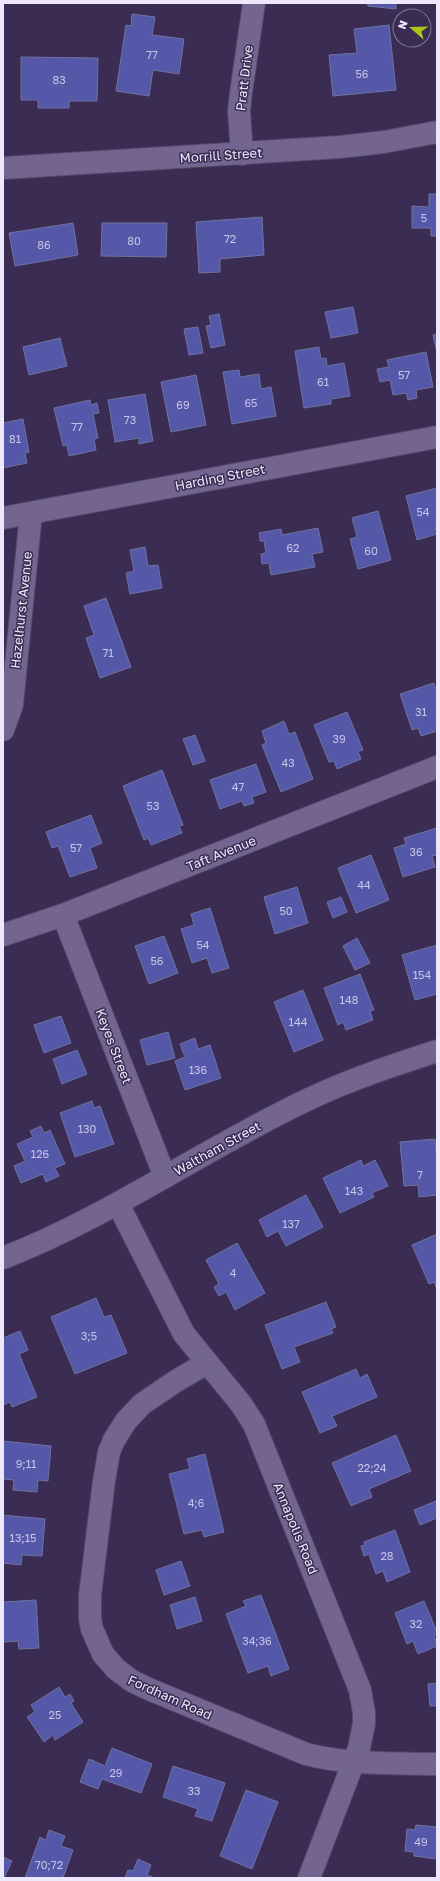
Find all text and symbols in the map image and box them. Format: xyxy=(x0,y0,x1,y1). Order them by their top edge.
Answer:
north arrow xyxy=(392,8,432,48)
text: N xyxy=(395,18,410,31)
street label: Pratt Drive xyxy=(232,44,256,112)
house number: 77 xyxy=(146,48,158,61)
house number: 56 xyxy=(355,67,369,80)
house number: 83 xyxy=(52,73,66,86)
street label: Morrill Street xyxy=(179,144,263,166)
house number: 5 xyxy=(421,211,427,224)
house number: 72 xyxy=(224,232,236,245)
house number: 80 xyxy=(127,234,141,247)
house number: 86 xyxy=(37,238,51,251)
house number: 57 xyxy=(398,368,410,381)
house number: 61 xyxy=(317,375,329,388)
house number: 65 xyxy=(244,396,258,409)
house number: 69 xyxy=(176,398,190,411)
house number: 73 xyxy=(124,413,136,426)
house number: 77 xyxy=(71,420,83,433)
house number: 81 xyxy=(9,432,21,445)
street label: Harding Street xyxy=(174,460,266,494)
house number: 54 xyxy=(416,505,430,518)
house number: 62 xyxy=(286,541,300,554)
house number: 60 xyxy=(364,544,378,557)
street label: Hazelhurst Avenue xyxy=(7,551,35,669)
house number: 71 xyxy=(102,646,114,659)
house number: 31 xyxy=(415,705,427,718)
house number: 39 xyxy=(332,732,346,745)
house number: 43 xyxy=(281,756,295,769)
house number: 47 xyxy=(232,780,244,793)
house number: 53 xyxy=(147,799,159,812)
street label: Taft Avenue xyxy=(184,832,258,874)
house number: 57 xyxy=(70,841,82,854)
house number: 36 xyxy=(409,845,423,858)
house number: 44 xyxy=(357,878,371,891)
house number: 50 xyxy=(279,904,293,917)
house number: 54 xyxy=(196,938,210,951)
house number: 56 xyxy=(150,954,164,967)
house number: 154 xyxy=(413,968,431,981)
house number: 148 xyxy=(340,993,359,1006)
street label: Keyes Street xyxy=(92,1006,136,1086)
house number: 144 xyxy=(289,1015,308,1028)
house number: 136 xyxy=(189,1063,208,1076)
street label: Waltham Street xyxy=(171,1117,263,1179)
house number: 130 xyxy=(78,1122,96,1135)
house number: 126 xyxy=(31,1147,50,1160)
house number: 7 xyxy=(417,1168,423,1181)
house number: 143 xyxy=(345,1184,363,1197)
house number: 137 xyxy=(282,1217,300,1230)
house number: 4 xyxy=(230,1266,237,1279)
house number: 3;5 xyxy=(81,1329,97,1342)
house number: 9;11 xyxy=(16,1457,36,1470)
house number: 22;24 xyxy=(357,1461,387,1474)
street label: Annapolis Road xyxy=(270,1480,322,1576)
house number: 4;6 xyxy=(188,1496,205,1509)
house number: 13;15 xyxy=(10,1531,36,1544)
house number: 28 xyxy=(380,1549,394,1562)
house number: 32 xyxy=(410,1617,422,1630)
house number: 34;36 xyxy=(242,1634,272,1647)
street label: Fordham Road xyxy=(126,1671,214,1723)
house number: 25 xyxy=(49,1708,61,1721)
house number: 29 xyxy=(109,1766,123,1779)
house number: 33 xyxy=(188,1784,200,1797)
house number: 49 xyxy=(414,1835,428,1848)
house number: 70;72 xyxy=(35,1858,63,1871)

